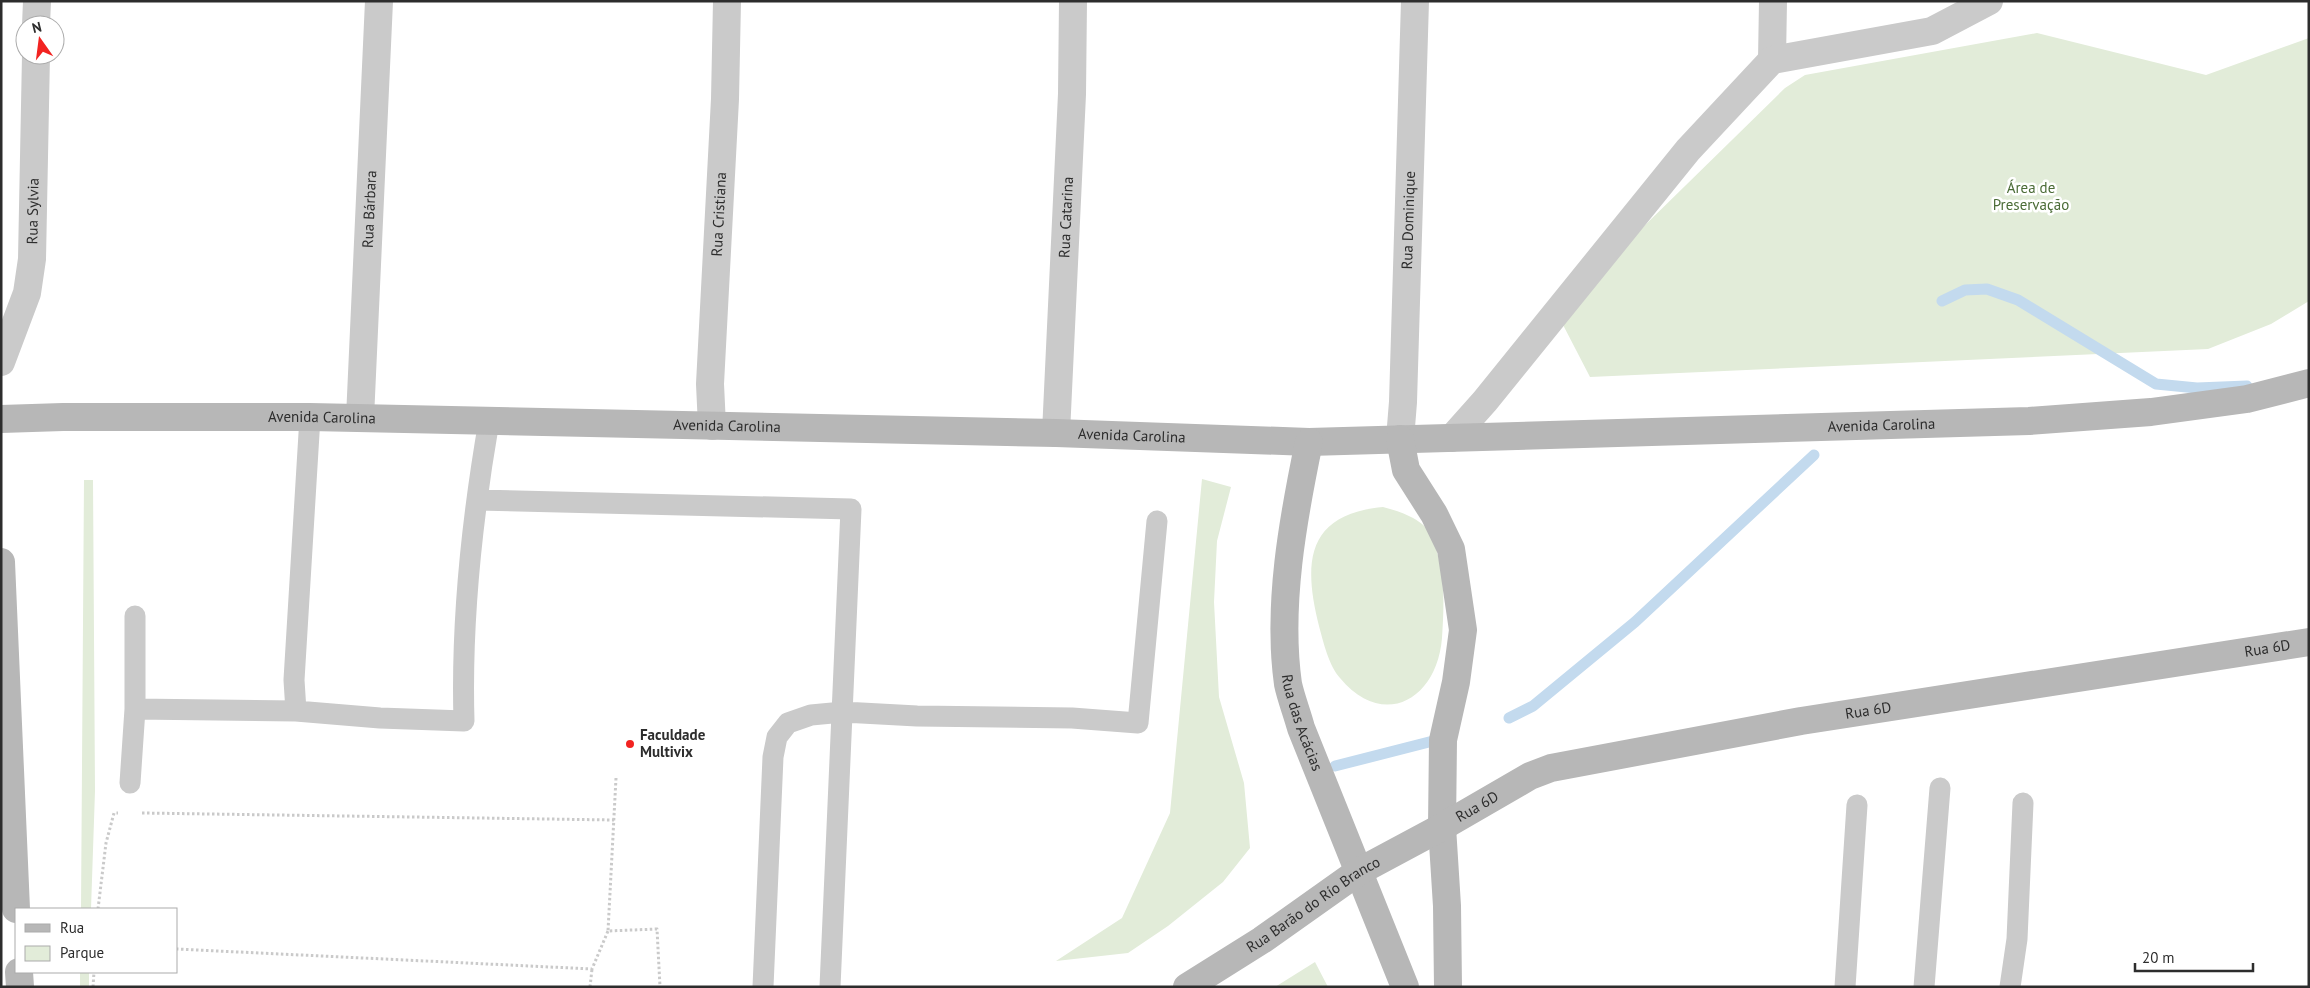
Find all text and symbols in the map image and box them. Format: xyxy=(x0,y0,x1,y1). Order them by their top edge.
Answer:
north arrow xyxy=(15,15,65,65)
text: N xyxy=(30,18,43,37)
street label: Rua Bárbara xyxy=(358,170,380,248)
street label: Rua Dominique xyxy=(1397,171,1419,270)
street label: Rua Cristiana xyxy=(707,172,730,257)
street label: Rua Catarina xyxy=(1054,176,1077,258)
street label: Rua Sylvia xyxy=(22,178,43,244)
park label: Área de Preservação xyxy=(1993,178,2069,214)
street label: Avenida Carolina xyxy=(268,407,376,427)
street label: Avenida Carolina xyxy=(1827,414,1936,436)
street label: Avenida Carolina xyxy=(673,415,781,436)
street label: Avenida Carolina xyxy=(1078,424,1186,447)
street label: Rua 6D xyxy=(2243,635,2292,661)
street label: Rua das Acácias xyxy=(1278,673,1327,774)
street label: Rua 6D xyxy=(1844,697,1892,723)
place label: Faculdade Multivix xyxy=(640,725,706,761)
marker: Faculdade Multivix xyxy=(624,738,636,750)
street label: Rua 6D xyxy=(1452,786,1502,826)
street label: Rua Barão do Río Branco xyxy=(1243,852,1383,956)
legend xyxy=(15,908,178,973)
text: Rua xyxy=(60,918,84,937)
scale bar xyxy=(2135,940,2252,972)
text: Parque xyxy=(60,943,104,962)
text: 20 m xyxy=(2142,948,2175,967)

